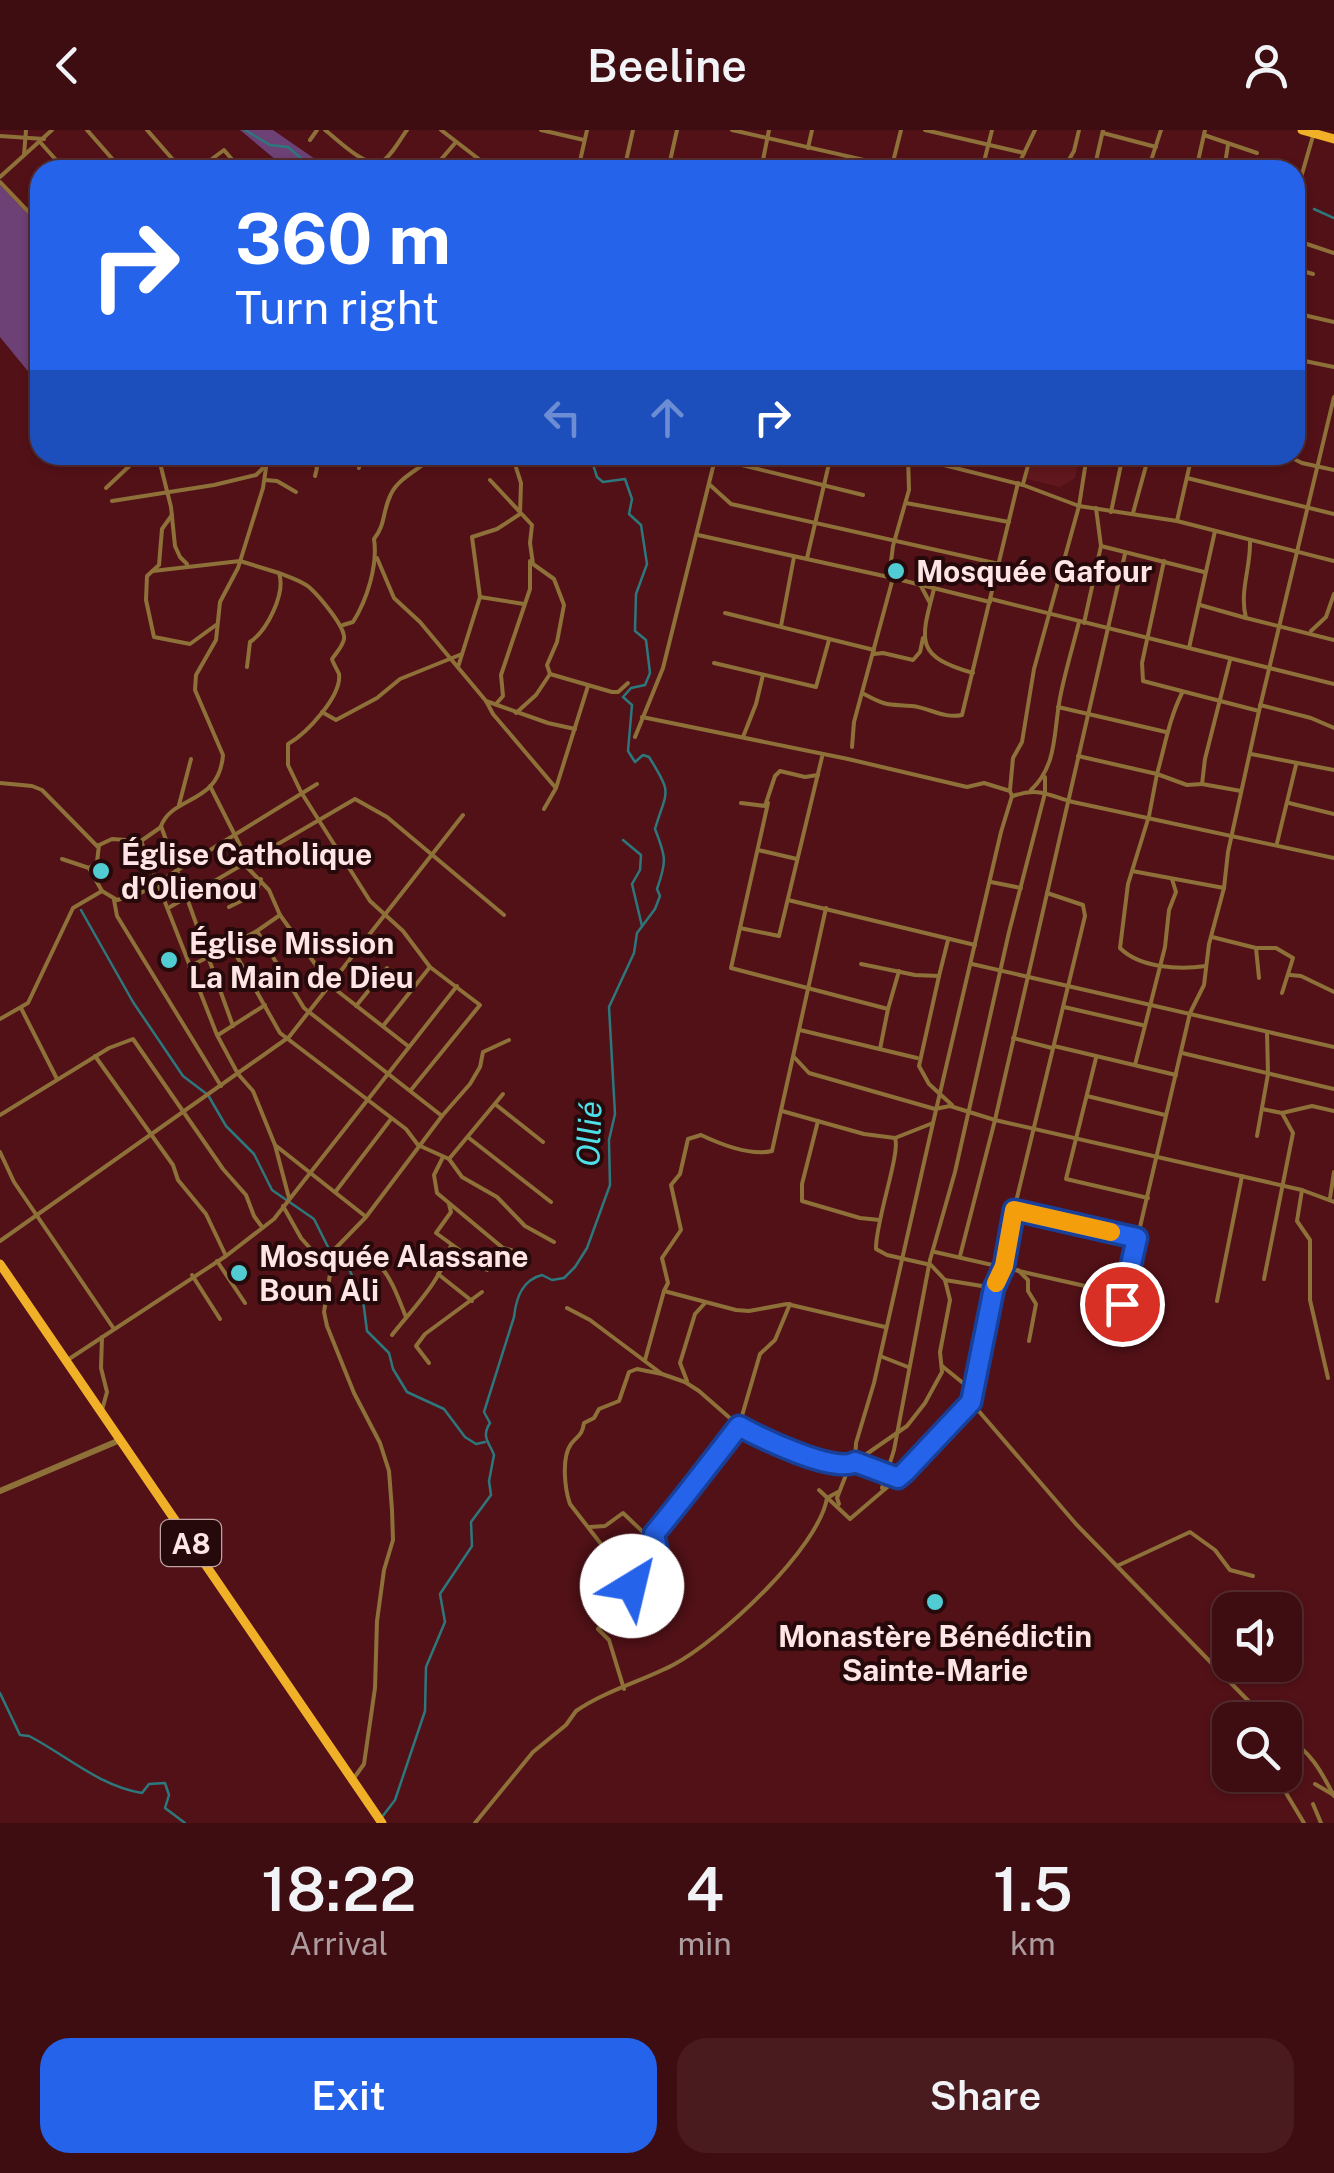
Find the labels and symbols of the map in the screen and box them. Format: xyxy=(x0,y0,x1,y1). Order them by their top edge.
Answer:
place label: Mosquée Gafour xyxy=(916,553,1152,589)
marker: Mosquée Gafour xyxy=(885,560,907,582)
place label: Église Catholique d'Olienou xyxy=(121,836,372,906)
marker: Église Catholique d'Olienou xyxy=(90,860,112,882)
place label: Église Mission La Main de Dieu xyxy=(189,925,414,995)
marker: Église Mission La Main de Dieu xyxy=(158,949,180,971)
water label: Ollié xyxy=(569,1100,609,1168)
place label: Mosquée Alassane Boun Ali xyxy=(259,1238,529,1308)
marker: Mosquée Alassane Boun Ali xyxy=(228,1262,250,1284)
pin xyxy=(1080,1262,1165,1347)
road number: A8 xyxy=(161,1520,221,1566)
position arrow xyxy=(580,1534,684,1638)
marker: Monastère Bénédictin Sainte-Marie xyxy=(924,1591,946,1613)
place label: Monastère Bénédictin Sainte-Marie xyxy=(778,1618,1092,1688)

